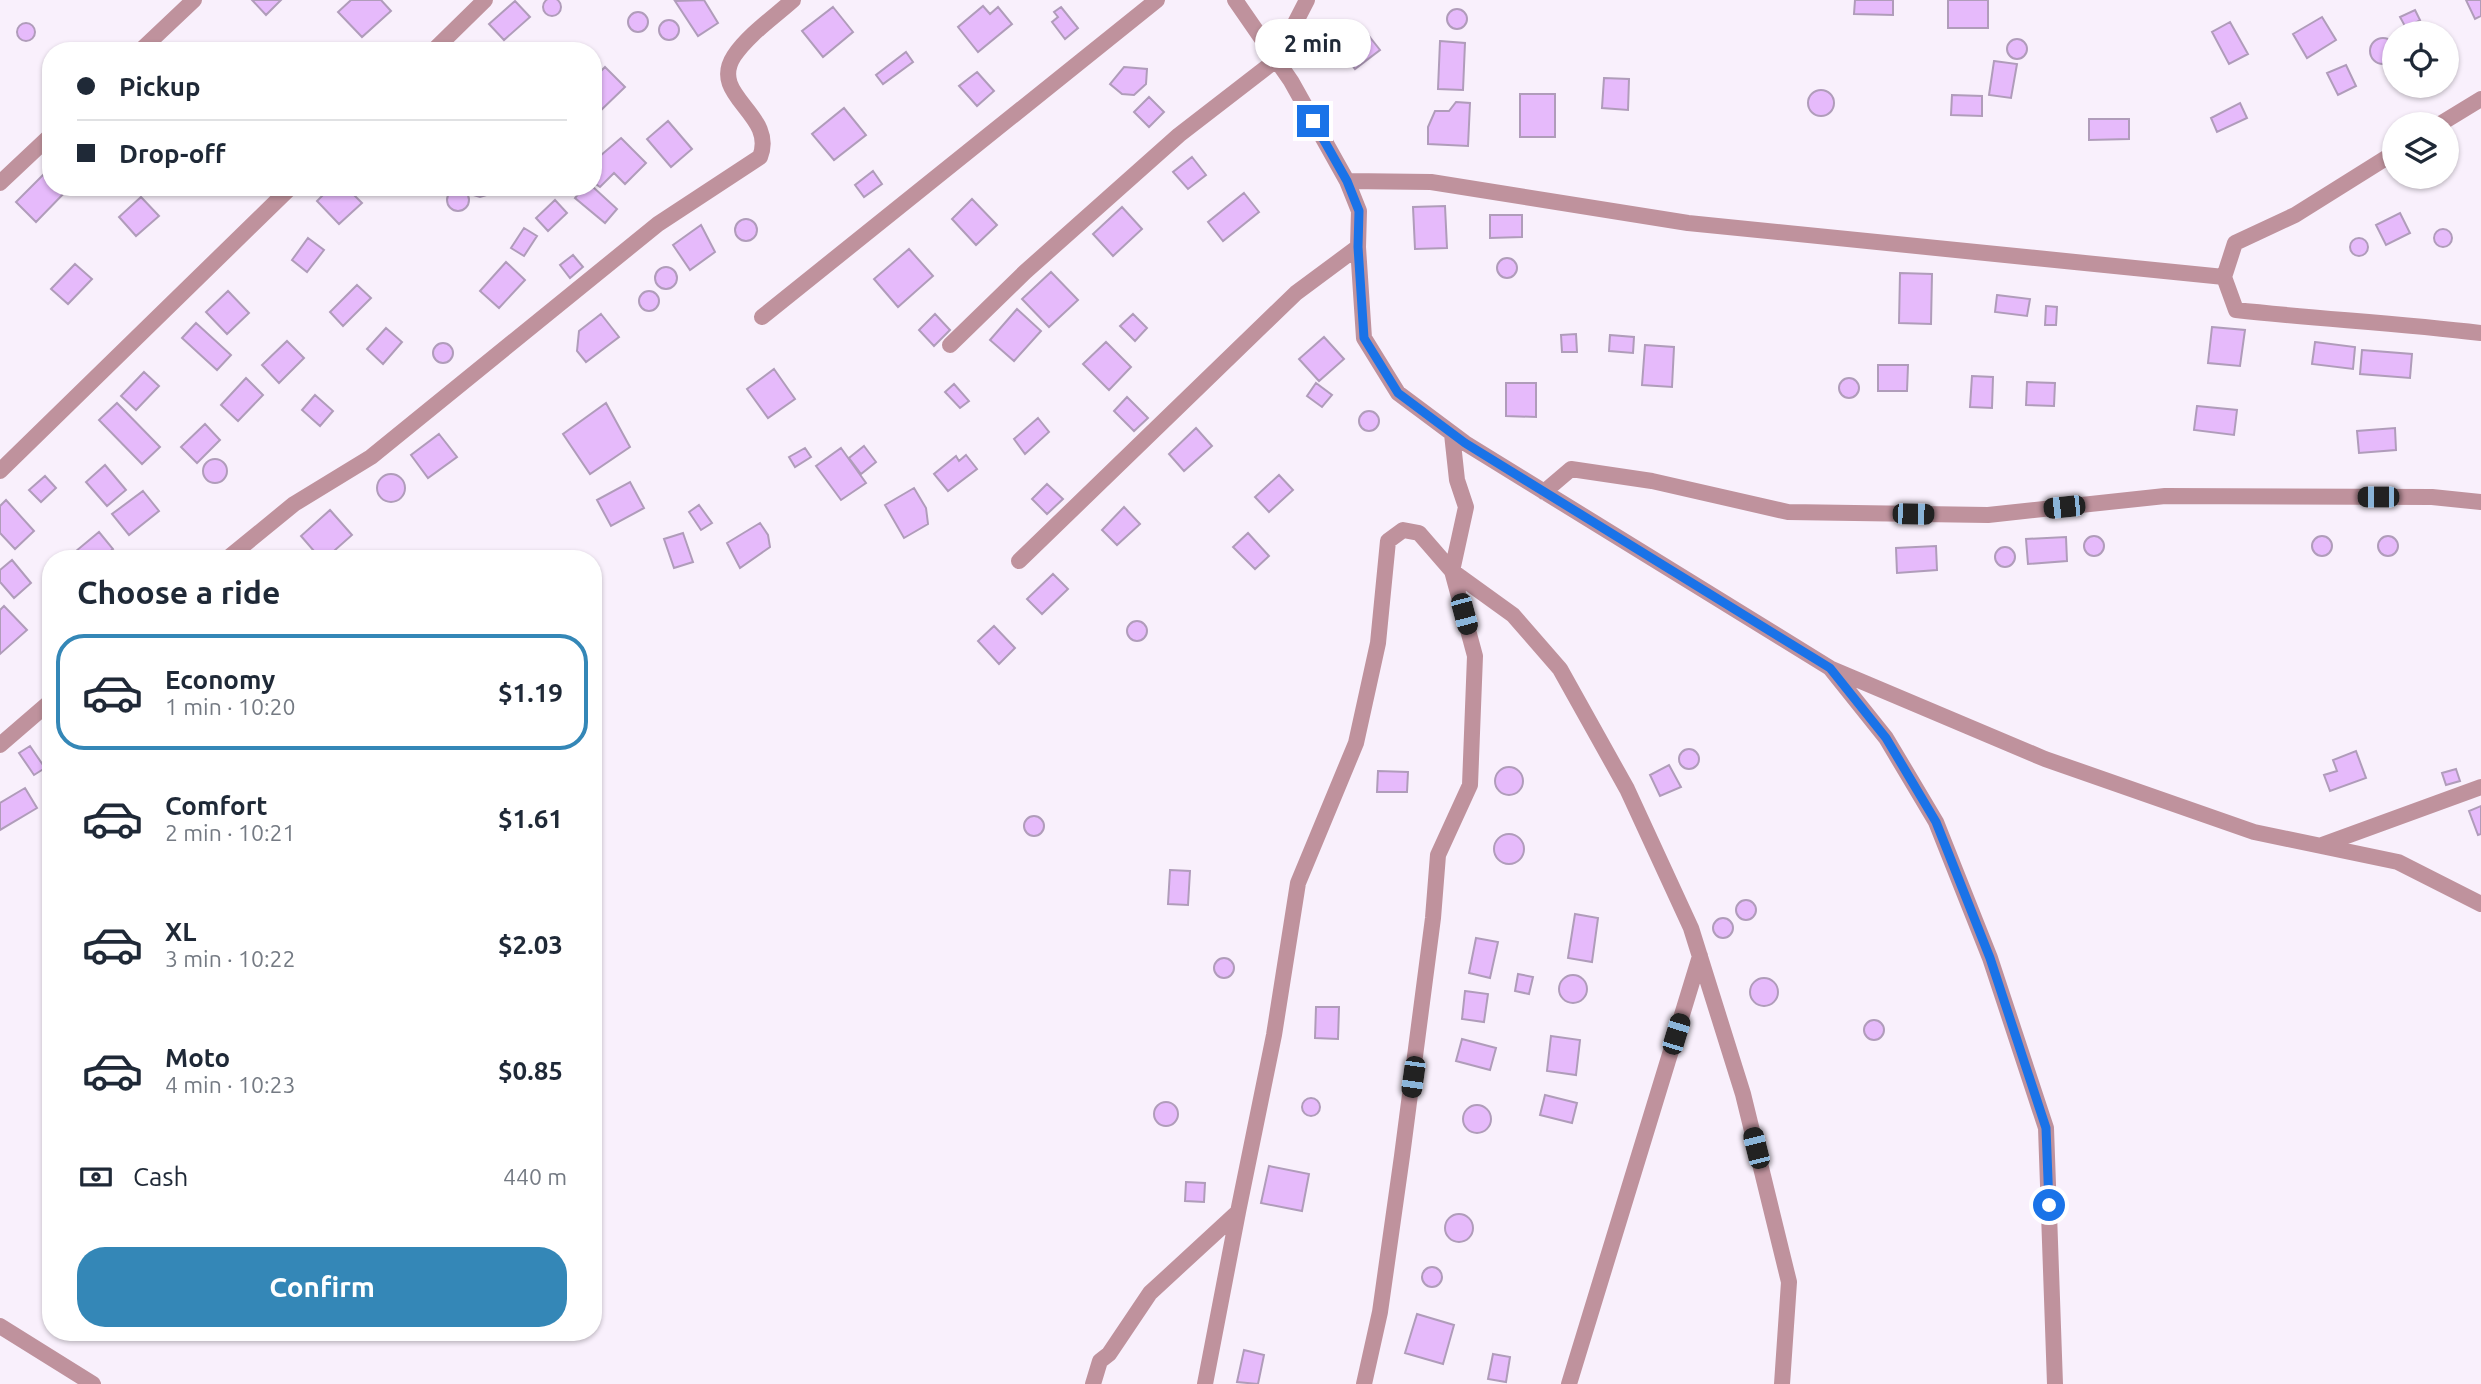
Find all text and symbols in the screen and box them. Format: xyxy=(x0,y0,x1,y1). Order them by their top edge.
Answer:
callout: 2 min xyxy=(1255,19,1371,68)
map controls xyxy=(2382,21,2459,189)
button: locate xyxy=(2382,21,2459,98)
text: 2 min xyxy=(1284,31,1342,56)
text: Pickup xyxy=(119,72,201,101)
route end xyxy=(1297,105,1329,137)
button: layers xyxy=(2382,112,2459,189)
text: Drop-off xyxy=(119,139,226,168)
car xyxy=(2358,487,2400,508)
car xyxy=(2043,494,2086,520)
car xyxy=(1892,503,1935,525)
text: Choose a ride xyxy=(77,574,280,610)
car xyxy=(1449,591,1480,637)
icon: car xyxy=(81,661,144,724)
text: Economy xyxy=(165,665,275,694)
text: $1.19 xyxy=(498,678,563,707)
text: 1 min · 10:20 xyxy=(165,694,296,719)
icon: car xyxy=(81,787,144,850)
text: Comfort xyxy=(165,791,268,820)
text: $1.61 xyxy=(498,804,563,833)
text: 2 min · 10:21 xyxy=(165,820,296,845)
icon: car xyxy=(81,913,144,976)
text: XL xyxy=(165,917,196,946)
text: $2.03 xyxy=(498,930,563,959)
text: 3 min · 10:22 xyxy=(165,946,296,971)
car xyxy=(1660,1011,1693,1057)
icon: car xyxy=(81,1039,144,1102)
text: Moto xyxy=(165,1043,230,1072)
car xyxy=(1400,1055,1427,1099)
text: $0.85 xyxy=(498,1056,563,1085)
text: 4 min · 10:23 xyxy=(165,1072,296,1097)
car xyxy=(1741,1125,1772,1171)
icon: cash xyxy=(77,1158,115,1196)
text: Cash xyxy=(133,1162,188,1191)
text: 440 m xyxy=(503,1164,567,1189)
route start xyxy=(2033,1189,2065,1221)
button: Confirm xyxy=(77,1247,567,1327)

